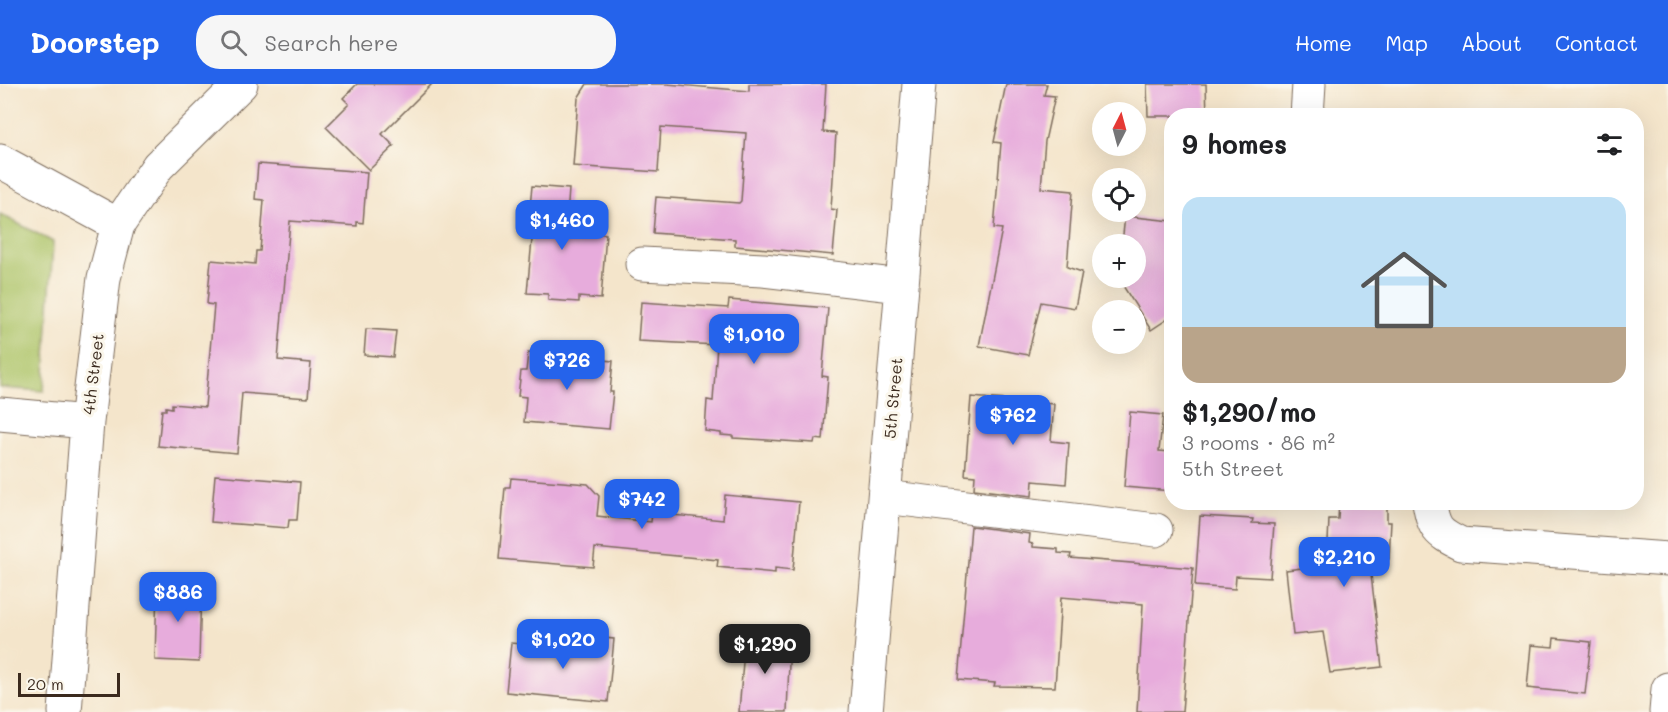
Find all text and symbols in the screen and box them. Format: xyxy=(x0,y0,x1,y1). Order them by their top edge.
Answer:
search box xyxy=(196,15,616,69)
text: Doorstep xyxy=(30,24,160,60)
icon: search xyxy=(217,26,250,59)
text: Search here xyxy=(265,28,398,57)
text: Home xyxy=(1295,29,1352,56)
text: Map xyxy=(1385,29,1428,56)
text: About xyxy=(1461,29,1522,56)
text: Contact xyxy=(1555,29,1638,56)
north arrow xyxy=(1092,102,1146,156)
map controls xyxy=(1092,102,1146,354)
text: 9 homes xyxy=(1182,127,1287,161)
icon: filters xyxy=(1593,128,1626,161)
button: locate xyxy=(1092,168,1146,222)
pin: $1,460 xyxy=(513,200,611,251)
text: $1,460 xyxy=(530,206,595,232)
button: + xyxy=(1092,234,1146,288)
icon: home xyxy=(1350,236,1458,344)
button: − xyxy=(1092,300,1146,354)
pin: $1,010 xyxy=(705,314,803,365)
text: $1,010 xyxy=(723,320,785,346)
street label: 4th Street xyxy=(77,332,108,416)
pin: $726 xyxy=(531,340,603,391)
text: $726 xyxy=(544,346,590,372)
street label: 5th Street xyxy=(878,356,907,439)
pin: $762 xyxy=(977,395,1049,446)
text: $1,290/mo xyxy=(1182,395,1316,429)
text: $762 xyxy=(990,401,1036,427)
text: 3 rooms · 86 m² xyxy=(1182,429,1335,455)
text: 5th Street xyxy=(1182,455,1284,481)
pin: $742 xyxy=(606,479,678,530)
text: $742 xyxy=(618,485,666,511)
pin: $2,210 xyxy=(1295,537,1393,588)
text: $2,210 xyxy=(1313,543,1375,569)
pin: $886 xyxy=(142,572,214,623)
text: $886 xyxy=(153,578,203,604)
pin: $1,020 xyxy=(514,619,612,670)
pin: $1,290 xyxy=(716,624,814,675)
text: $1,020 xyxy=(531,625,595,651)
text: $1,290 xyxy=(733,630,797,656)
scale bar xyxy=(18,670,120,698)
text: 20 m xyxy=(27,673,64,694)

